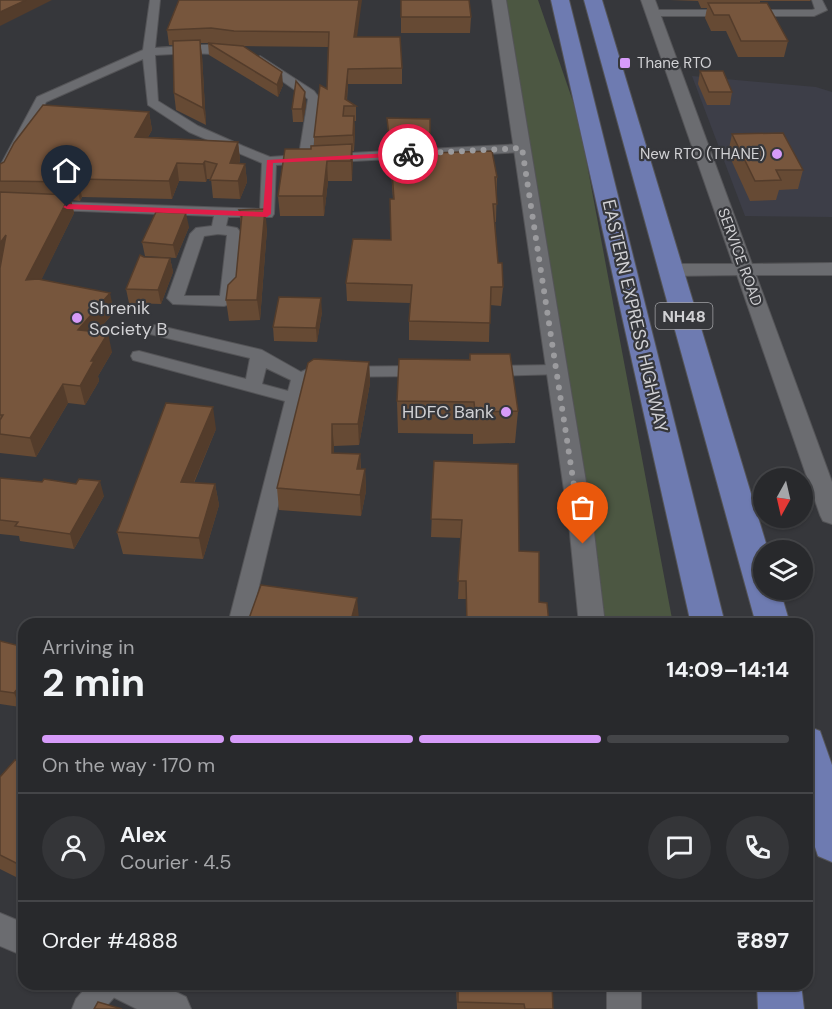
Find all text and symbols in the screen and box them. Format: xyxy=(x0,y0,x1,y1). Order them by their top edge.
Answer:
place label: Thane RTO xyxy=(637,53,712,73)
marker: Thane RTO xyxy=(618,56,632,70)
courier xyxy=(378,124,438,184)
icon: bike xyxy=(392,138,425,171)
place label: New RTO (THANE) xyxy=(640,144,765,164)
pin xyxy=(41,145,92,207)
marker: New RTO (THANE) xyxy=(770,147,784,161)
icon: home xyxy=(50,154,83,187)
street label: EASTERN EXPRESS HIGHWAY xyxy=(597,197,674,435)
street label: SERVICE ROAD xyxy=(713,205,767,309)
place label: Shrenik Society B xyxy=(89,296,167,341)
road number: NH48 xyxy=(656,303,712,329)
marker: Shrenik Society B xyxy=(70,311,84,325)
place label: HDFC Bank xyxy=(402,400,494,424)
marker: HDFC Bank xyxy=(499,405,513,419)
north arrow xyxy=(753,468,813,528)
map controls xyxy=(753,468,813,600)
pin xyxy=(557,482,608,544)
icon: bag xyxy=(566,491,599,524)
button: layers xyxy=(753,540,813,600)
text: Arriving in xyxy=(42,634,134,660)
text: 14:09–14:14 xyxy=(666,655,789,684)
text: 2 min xyxy=(42,657,145,708)
text: On the way · 170 m xyxy=(42,752,215,778)
button: person xyxy=(42,816,105,879)
button: chat xyxy=(648,816,711,879)
button: phone xyxy=(726,816,789,879)
text: Alex xyxy=(120,820,167,849)
text: Courier · 4.5 xyxy=(120,849,232,875)
text: Order #4888 xyxy=(42,926,178,955)
text: ₹897 xyxy=(737,926,789,955)

